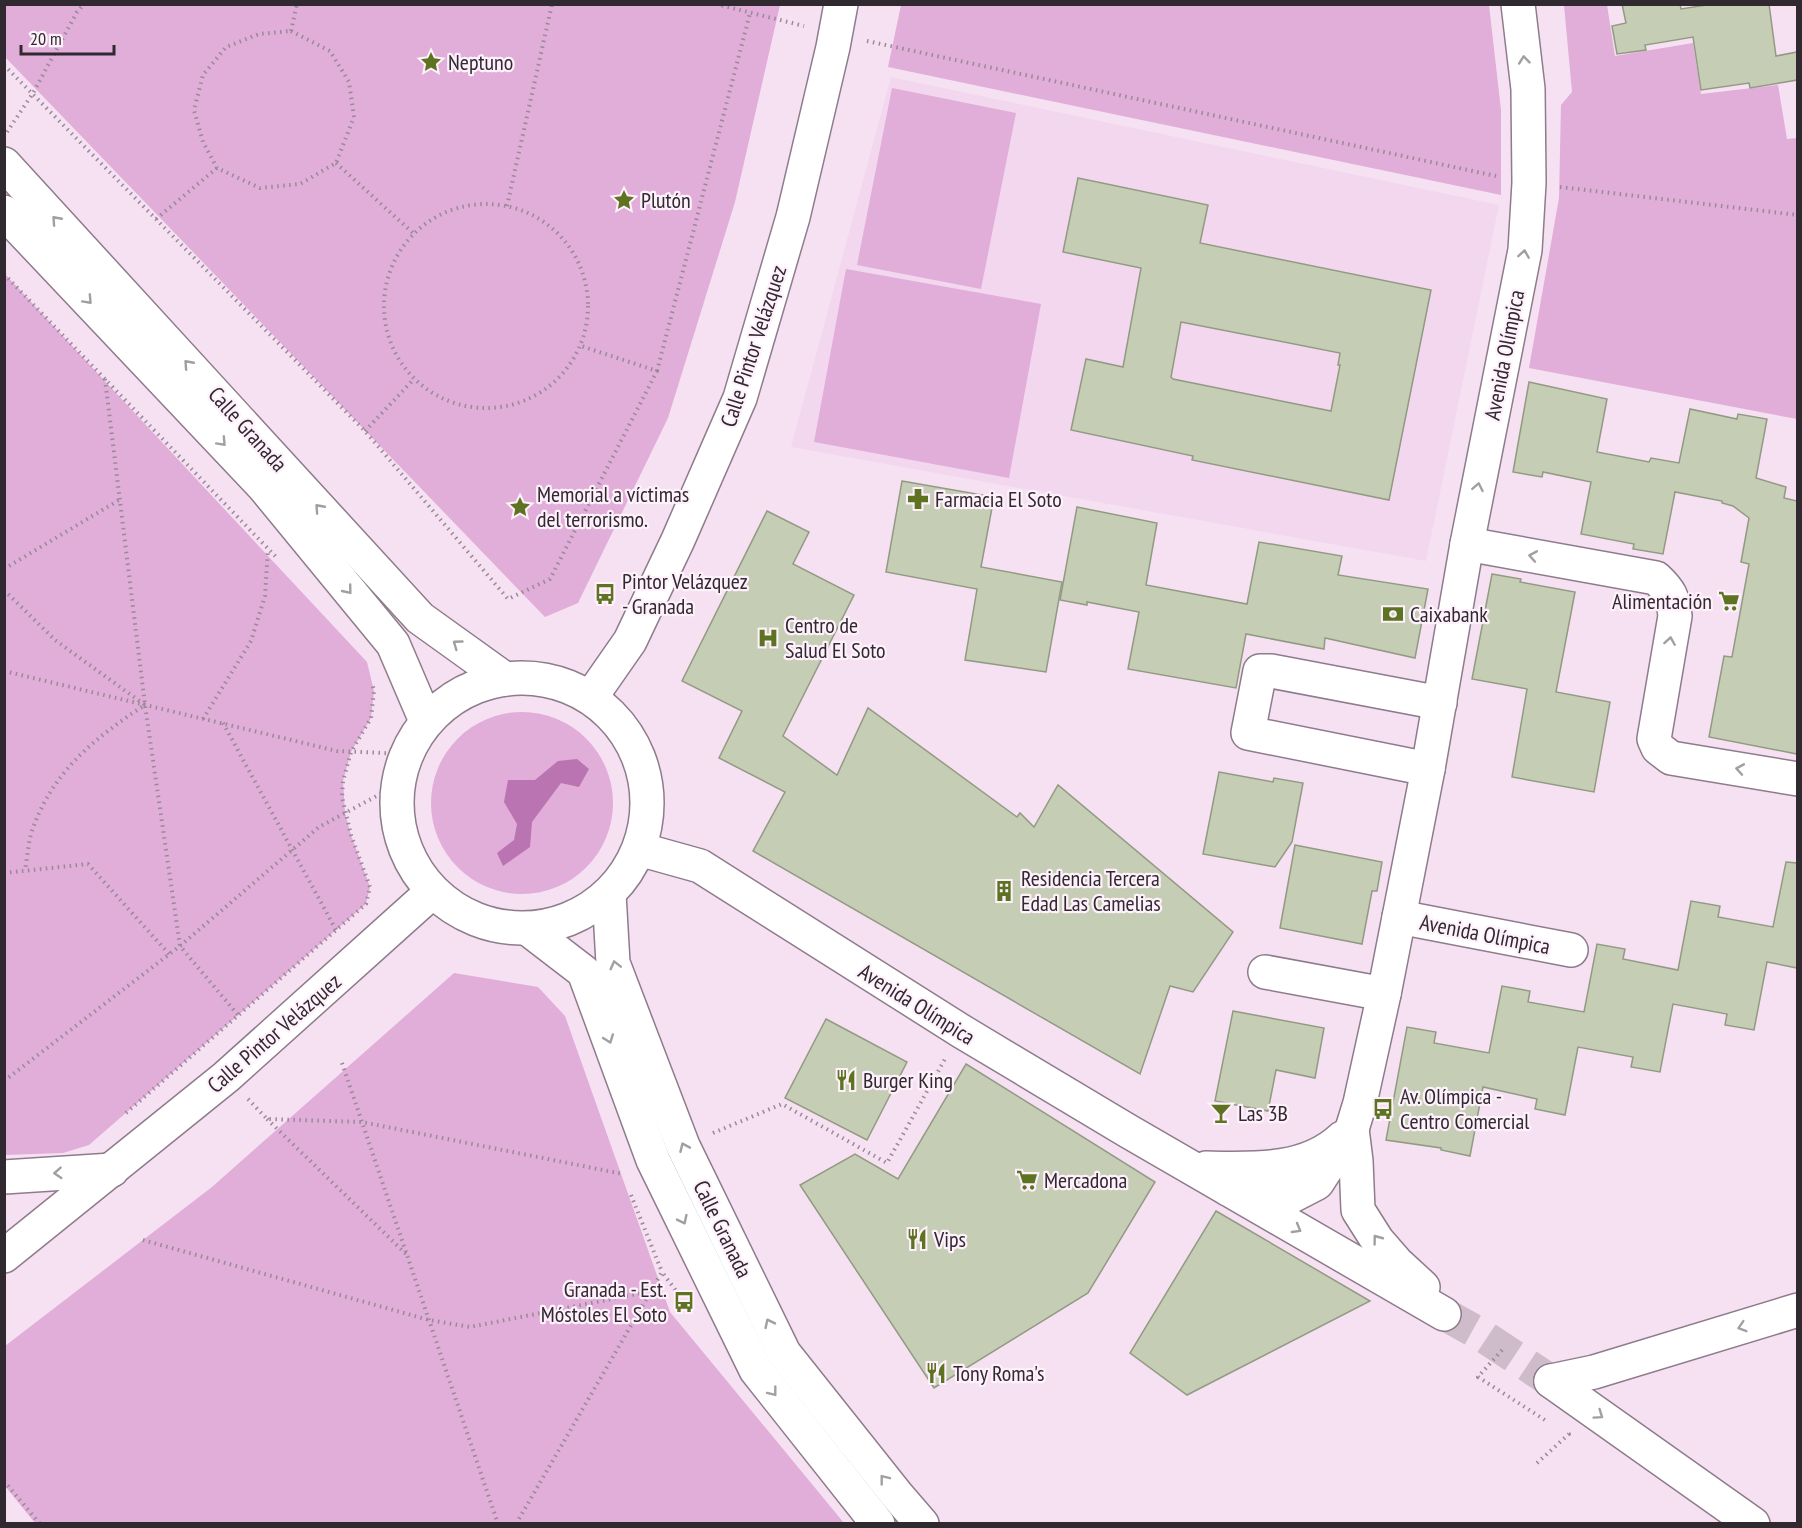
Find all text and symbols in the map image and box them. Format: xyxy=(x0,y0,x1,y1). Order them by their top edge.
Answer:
scale bar xyxy=(21,18,114,56)
text: 20 m xyxy=(30,27,62,50)
place label: Neptuno xyxy=(448,48,513,76)
place icon: Neptuno xyxy=(419,50,443,74)
one-way arrow xyxy=(1519,55,1531,64)
place label: Plutón xyxy=(641,186,691,214)
place icon: Plutón xyxy=(612,188,636,212)
one-way arrow xyxy=(52,216,63,227)
one-way arrow xyxy=(1517,250,1529,259)
street label: Calle Pintor Velázquez xyxy=(714,262,792,430)
street label: Avenida Olímpica xyxy=(1478,288,1530,422)
one-way arrow xyxy=(81,294,92,304)
one-way arrow xyxy=(184,360,195,371)
street label: Calle Granada xyxy=(202,381,294,477)
one-way arrow xyxy=(214,435,225,446)
place label: Memorial a víctimas del terrorismo. xyxy=(537,480,689,533)
one-way arrow xyxy=(1471,482,1484,492)
place label: Farmacia El Soto xyxy=(935,485,1062,513)
pharmacy icon: Farmacia El Soto xyxy=(906,487,930,511)
place icon: Memorial a víctimas del terrorismo. xyxy=(508,495,532,519)
one-way arrow xyxy=(315,504,326,514)
one-way arrow xyxy=(1528,550,1538,563)
place label: Pintor Velázquez - Granada xyxy=(622,567,748,620)
bus stop icon: Pintor Velázquez - Granada xyxy=(593,582,617,606)
one-way arrow xyxy=(341,583,352,594)
place label: Alimentación xyxy=(1612,587,1712,615)
supermarket icon: Alimentación xyxy=(1717,589,1741,613)
place label: Caixabank xyxy=(1410,600,1488,628)
bank icon: Caixabank xyxy=(1381,602,1405,626)
place label: Centro de Salud El Soto xyxy=(785,611,886,664)
hospital icon: Centro de Salud El Soto xyxy=(756,626,780,650)
one-way arrow xyxy=(1664,637,1676,646)
one-way arrow xyxy=(453,641,464,652)
one-way arrow xyxy=(1735,763,1745,776)
place label: Residencia Tercera Edad Las Camelias xyxy=(1021,864,1161,917)
building icon: Residencia Tercera Edad Las Camelias xyxy=(992,879,1016,903)
street label: Avenida Olímpica xyxy=(1418,908,1552,960)
street label: Avenida Olímpica xyxy=(854,957,980,1051)
one-way arrow xyxy=(610,960,623,970)
street label: Calle Pintor Velázquez xyxy=(201,967,347,1099)
one-way arrow xyxy=(601,1034,614,1044)
place label: Burger King xyxy=(863,1066,953,1094)
restaurant icon: Burger King xyxy=(834,1068,858,1092)
place label: Av. Olímpica - Centro Comercial xyxy=(1400,1082,1530,1135)
bus stop icon: Av. Olímpica - Centro Comercial xyxy=(1371,1097,1395,1121)
place label: Las 3B xyxy=(1238,1099,1288,1127)
bar icon: Las 3B xyxy=(1209,1101,1233,1125)
one-way arrow xyxy=(679,1142,691,1153)
place label: Mercadona xyxy=(1044,1166,1127,1194)
one-way arrow xyxy=(54,1167,63,1180)
supermarket icon: Mercadona xyxy=(1015,1168,1039,1192)
street label: Calle Granada xyxy=(687,1176,759,1282)
one-way arrow xyxy=(675,1213,687,1224)
one-way arrow xyxy=(1291,1221,1301,1233)
place label: Vips xyxy=(933,1225,966,1253)
restaurant icon: Vips xyxy=(905,1227,929,1251)
one-way arrow xyxy=(1373,1235,1384,1246)
place label: Granada - Est. Móstoles El Soto xyxy=(541,1275,667,1328)
bus stop icon: Granada - Est. Móstoles El Soto xyxy=(672,1290,696,1314)
one-way arrow xyxy=(765,1318,776,1329)
one-way arrow xyxy=(1737,1320,1748,1332)
place label: Tony Roma's xyxy=(953,1359,1044,1387)
restaurant icon: Tony Roma's xyxy=(924,1361,948,1385)
one-way arrow xyxy=(766,1385,777,1396)
one-way arrow xyxy=(1592,1408,1603,1419)
one-way arrow xyxy=(880,1475,891,1486)

